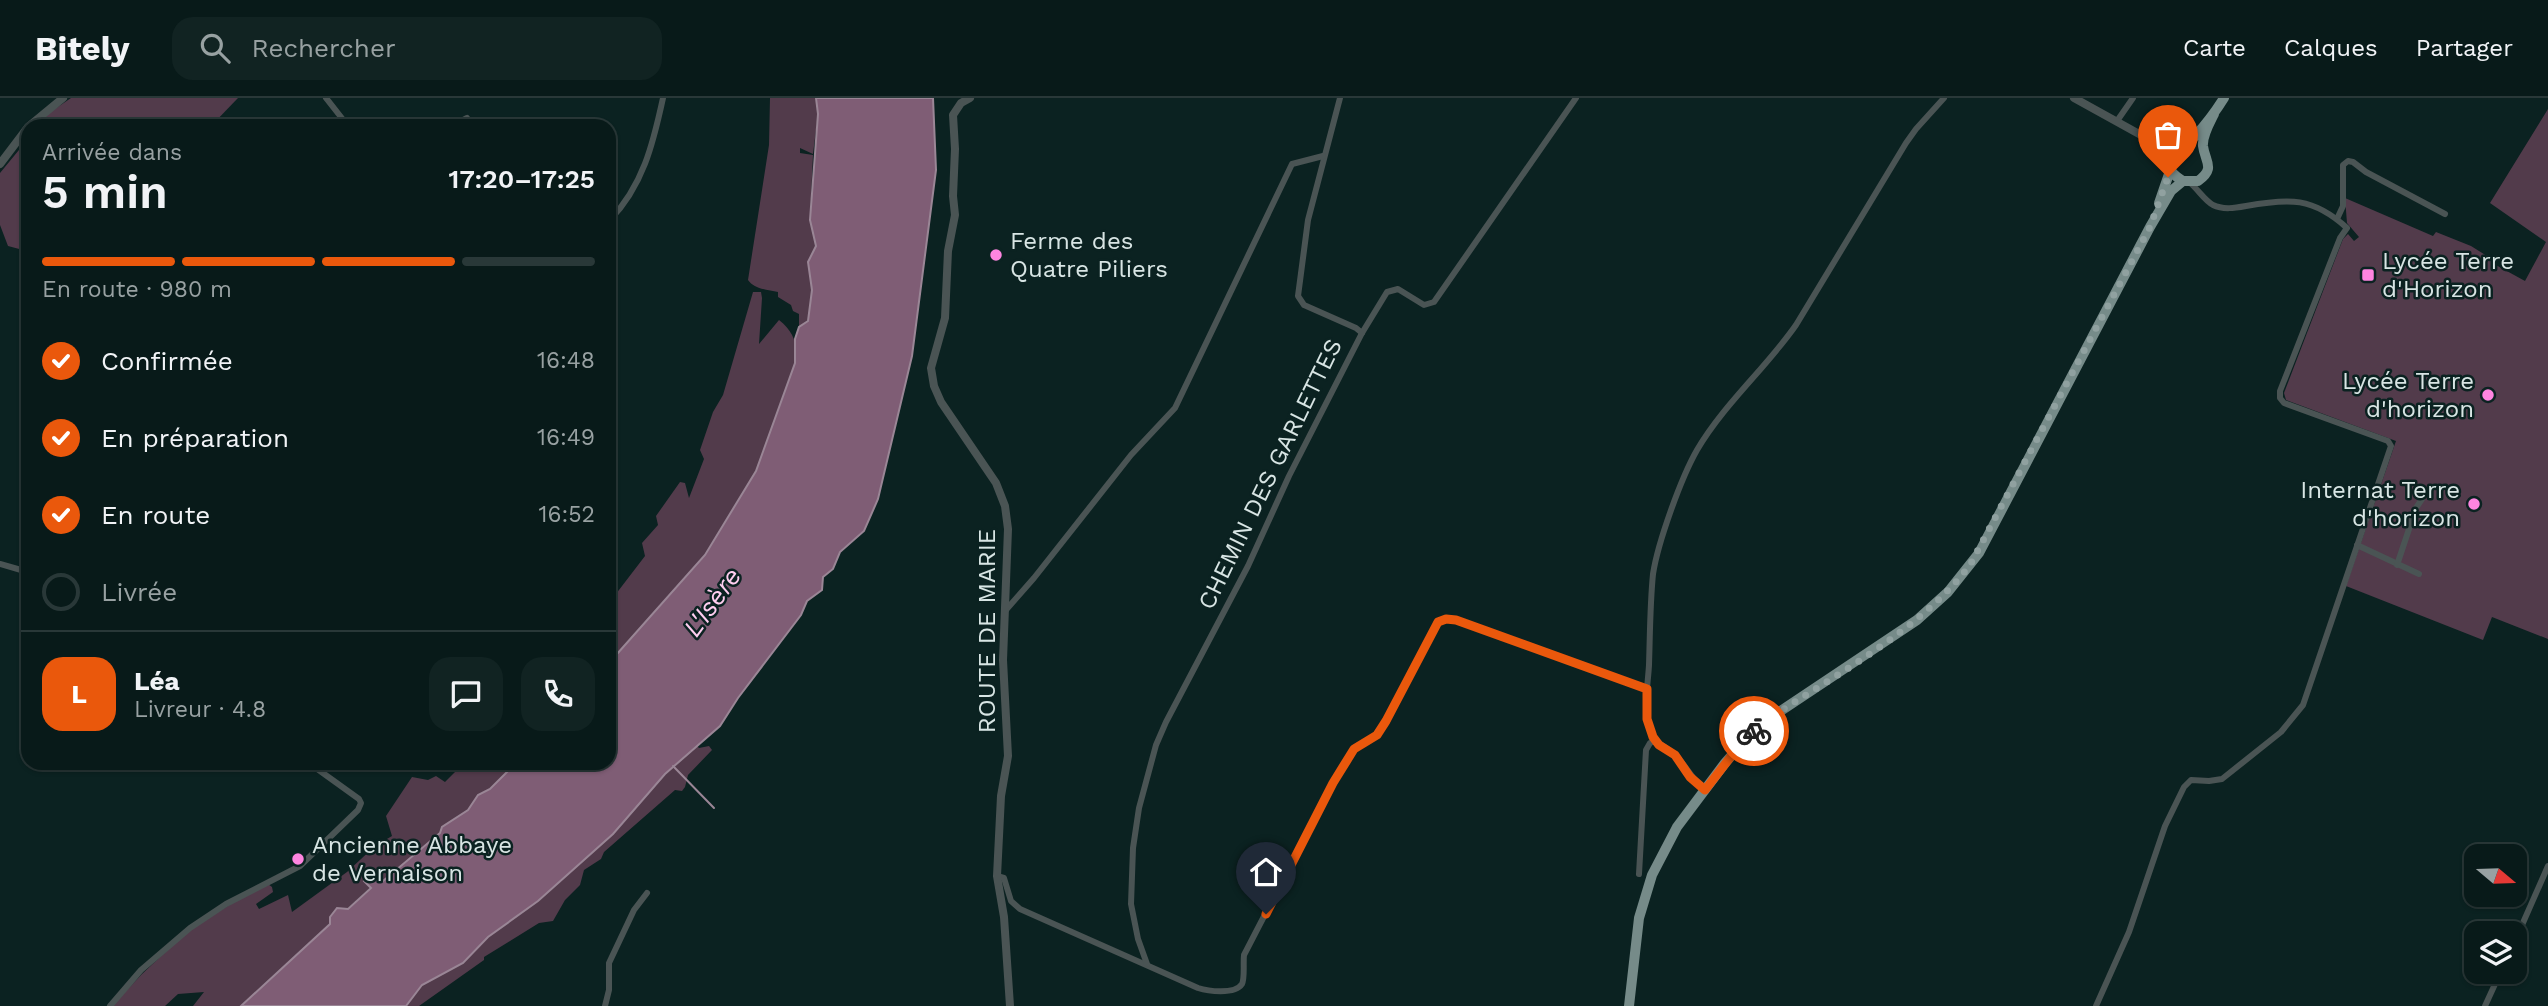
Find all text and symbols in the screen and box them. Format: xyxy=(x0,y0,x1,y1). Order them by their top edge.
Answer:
search box xyxy=(172,17,662,80)
text: Bitely xyxy=(35,29,130,68)
icon: search xyxy=(196,29,234,67)
text: Rechercher xyxy=(252,33,396,63)
text: Carte xyxy=(2183,34,2246,62)
text: Calques xyxy=(2284,34,2378,62)
text: Partager xyxy=(2416,34,2513,62)
pin xyxy=(2138,105,2198,177)
icon: bag xyxy=(2149,116,2187,154)
text: Arrivée dans xyxy=(42,139,182,166)
text: 17:20–17:25 xyxy=(449,164,595,194)
text: 5 min xyxy=(42,165,168,219)
place label: Ferme des Quatre Piliers xyxy=(1010,227,1168,283)
marker: Ferme des Quatre Piliers xyxy=(988,247,1004,263)
place label: Lycée Terre d'Horizon xyxy=(2382,247,2514,303)
marker: Lycée Terre d'Horizon xyxy=(2360,267,2376,283)
text: En route · 980 m xyxy=(42,276,232,303)
street label: CHEMIN DES GARLETTES xyxy=(1192,334,1348,614)
icon: check xyxy=(42,342,80,380)
text: Confirmée xyxy=(101,346,233,376)
text: 16:48 xyxy=(537,347,595,374)
place label: Lycée Terre d'horizon xyxy=(2342,367,2474,423)
marker: Lycée Terre d'horizon xyxy=(2480,387,2496,403)
icon: check xyxy=(42,419,80,457)
text: En préparation xyxy=(101,423,289,453)
text: 16:49 xyxy=(537,424,595,451)
place label: Internat Terre d'horizon xyxy=(2300,476,2460,532)
icon: check xyxy=(42,496,80,534)
marker: Internat Terre d'horizon xyxy=(2466,496,2482,512)
text: En route xyxy=(101,500,210,530)
text: 16:52 xyxy=(538,501,595,528)
street label: ROUTE DE MARIE xyxy=(973,529,1001,733)
water label: L'Isère xyxy=(677,562,747,642)
text: Livrée xyxy=(101,577,177,607)
button: chat xyxy=(429,657,503,731)
button: phone xyxy=(521,657,595,731)
text: Léa xyxy=(134,666,180,696)
text: L xyxy=(71,679,87,709)
text: Livreur · 4.8 xyxy=(134,696,266,723)
courier xyxy=(1719,696,1789,766)
icon: bike xyxy=(1735,712,1773,750)
place label: Ancienne Abbaye de Vernaison xyxy=(312,831,512,887)
pin xyxy=(1236,842,1296,914)
north arrow xyxy=(2464,844,2527,906)
map controls xyxy=(2464,844,2527,984)
marker: Ancienne Abbaye de Vernaison xyxy=(290,851,306,867)
icon: home xyxy=(1247,853,1285,891)
button: layers xyxy=(2464,921,2527,984)

